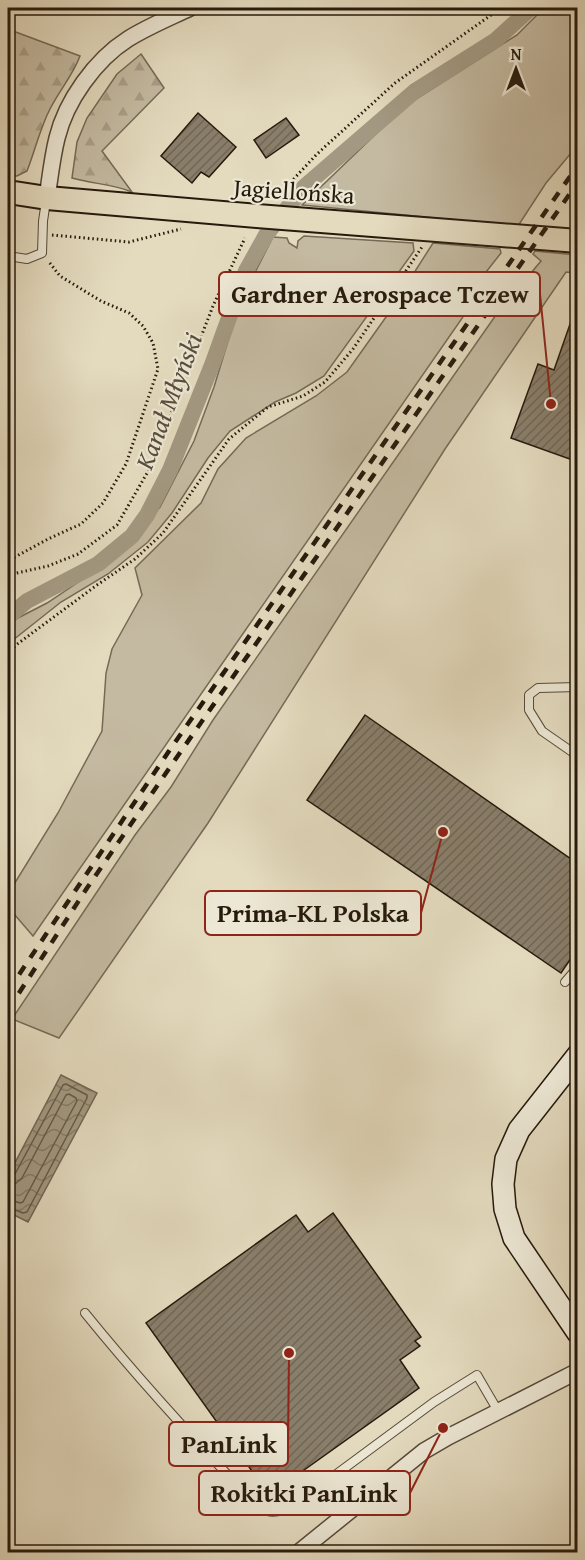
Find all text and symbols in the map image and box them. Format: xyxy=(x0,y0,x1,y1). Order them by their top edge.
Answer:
north arrow xyxy=(486,39,546,99)
text: N xyxy=(511,42,522,66)
street label: Jagiellońska xyxy=(229,169,356,213)
callout: Gardner Aerospace Tczew xyxy=(219,272,540,316)
text: Gardner Aerospace Tczew xyxy=(231,274,529,313)
water label: Kanał Młyński xyxy=(124,327,212,476)
callout: Prima-KL Polska xyxy=(205,891,421,935)
text: Prima-KL Polska xyxy=(217,893,410,932)
callout: PanLink xyxy=(169,1422,288,1466)
text: PanLink xyxy=(181,1424,277,1463)
callout: Rokitki PanLink xyxy=(199,1471,410,1515)
text: Rokitki PanLink xyxy=(211,1473,398,1512)

